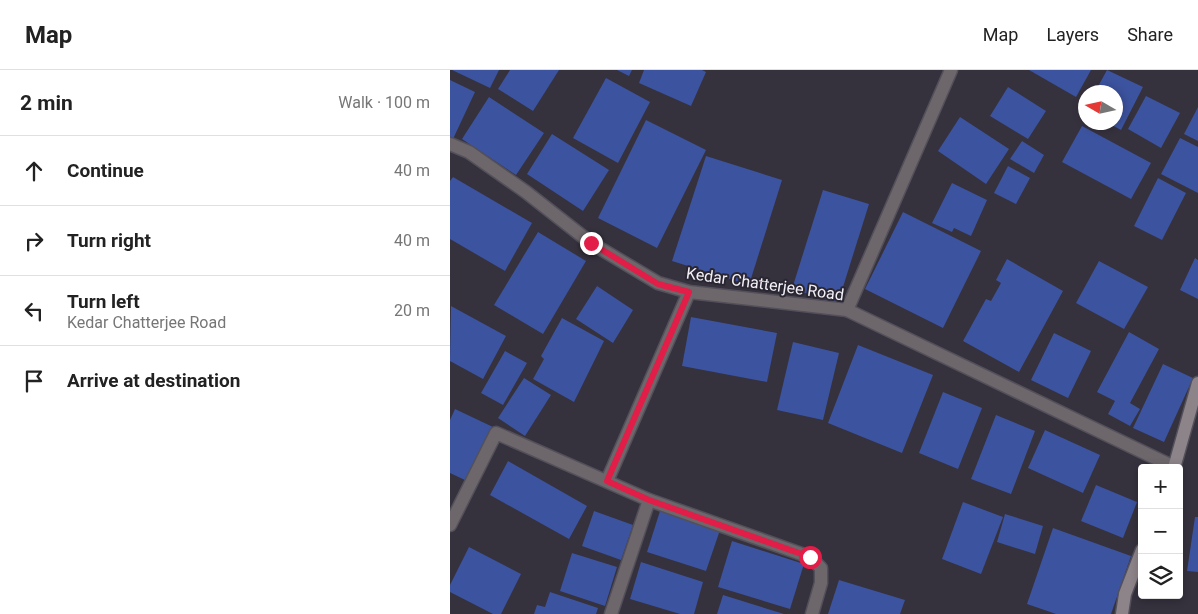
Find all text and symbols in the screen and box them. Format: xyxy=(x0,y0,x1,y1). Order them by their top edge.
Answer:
text: Map xyxy=(25,21,72,49)
text: Map xyxy=(983,24,1018,45)
text: Layers xyxy=(1046,24,1099,45)
text: Share xyxy=(1127,24,1173,45)
north arrow xyxy=(1078,85,1123,130)
text: 2 min xyxy=(20,91,73,115)
text: Walk · 100 m xyxy=(338,93,430,112)
icon: ahead xyxy=(20,157,48,185)
text: Continue xyxy=(67,159,144,182)
text: 40 m xyxy=(394,161,430,180)
icon: right xyxy=(20,227,48,255)
text: Turn right xyxy=(67,229,151,252)
text: 40 m xyxy=(394,231,430,250)
route end xyxy=(580,232,603,255)
street label: Kedar Chatterjee Road xyxy=(685,264,845,304)
text: Turn left xyxy=(67,290,140,313)
icon: left xyxy=(20,297,48,325)
text: 20 m xyxy=(394,301,430,320)
text: Kedar Chatterjee Road xyxy=(67,313,226,332)
icon: arrive xyxy=(20,367,48,395)
text: Arrive at destination xyxy=(67,369,240,392)
map controls xyxy=(1138,464,1183,599)
button: + xyxy=(1138,464,1183,509)
button: − xyxy=(1138,509,1183,554)
route start xyxy=(799,546,822,569)
button: layers xyxy=(1138,554,1183,599)

